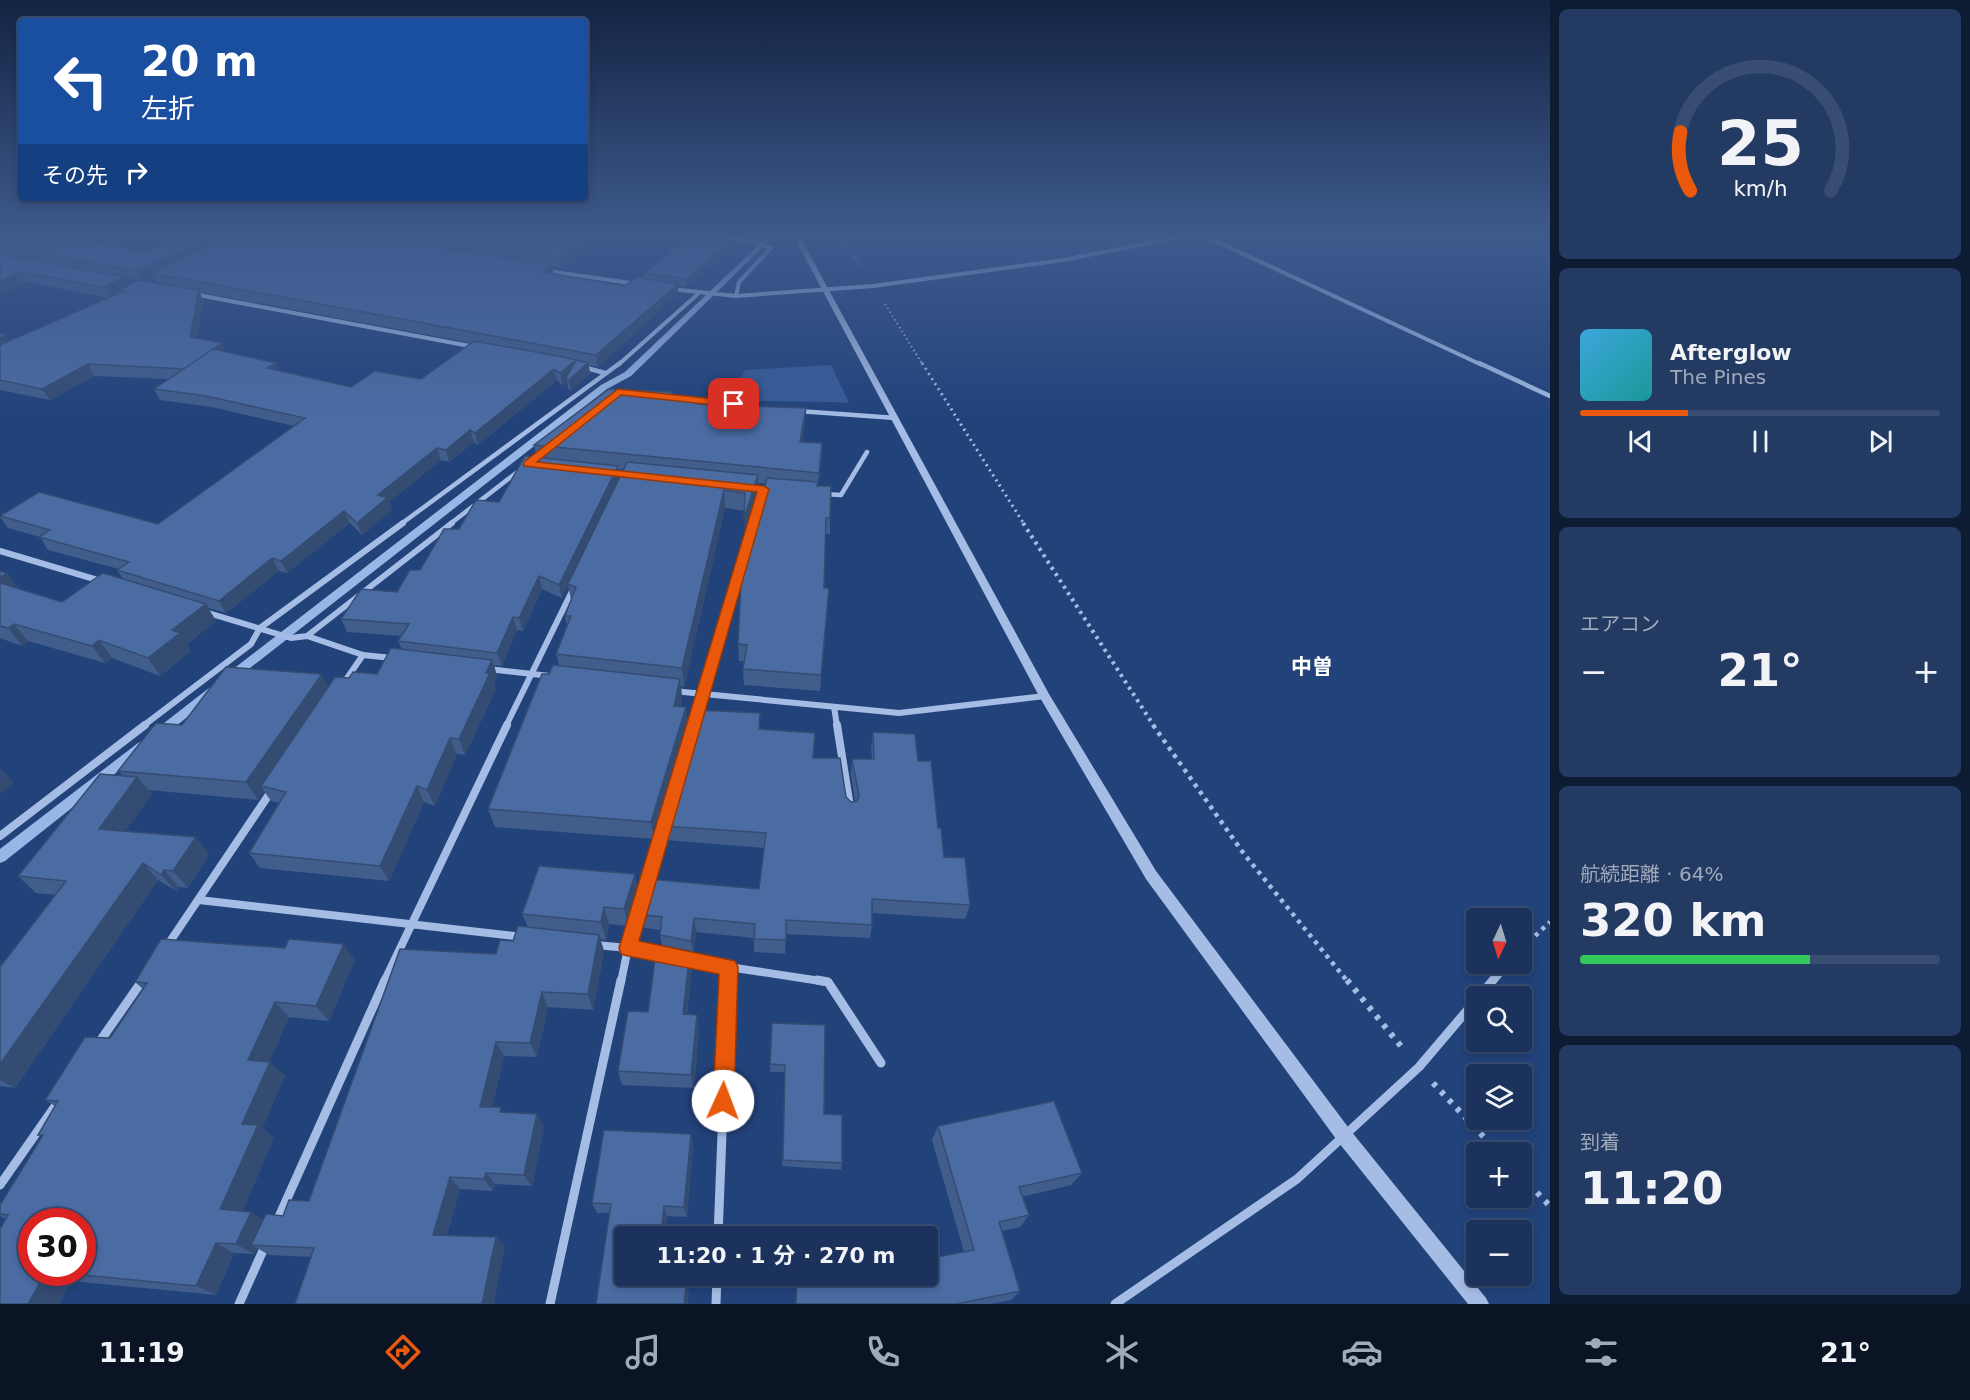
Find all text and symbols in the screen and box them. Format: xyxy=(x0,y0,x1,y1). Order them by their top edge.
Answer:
text: 20 m xyxy=(141,37,258,86)
icon: left xyxy=(42,42,120,120)
text: 左折 xyxy=(141,93,195,124)
text: 25 xyxy=(1717,107,1803,180)
icon: right xyxy=(120,156,153,189)
text: その先 xyxy=(42,163,108,188)
text: km/h xyxy=(1733,176,1787,201)
text: Afterglow xyxy=(1670,340,1792,365)
text: The Pines xyxy=(1670,365,1766,389)
pin xyxy=(708,378,759,429)
icon: arrive xyxy=(717,387,750,420)
icon: previous xyxy=(1624,425,1657,458)
icon: pause xyxy=(1744,425,1777,458)
icon: next xyxy=(1864,425,1897,458)
text: エアコン xyxy=(1580,612,1660,636)
text: 21° xyxy=(1717,644,1803,697)
text: − xyxy=(1580,652,1608,691)
text: + xyxy=(1912,652,1940,691)
district label: 中曽 xyxy=(1291,655,1333,679)
text: 航続距離 · 64% xyxy=(1580,862,1724,886)
text: 320 km xyxy=(1580,894,1766,947)
north arrow xyxy=(1466,908,1532,974)
map controls xyxy=(1466,908,1532,1286)
button: search xyxy=(1466,986,1532,1052)
button: layers xyxy=(1466,1064,1532,1130)
position arrow xyxy=(691,1069,755,1133)
text: 到着 xyxy=(1580,1130,1620,1154)
button: + xyxy=(1466,1142,1532,1208)
text: 11:20 xyxy=(1580,1162,1723,1215)
speed limit sign: 30 xyxy=(18,1208,96,1286)
button: − xyxy=(1466,1220,1532,1286)
text: 11:20 · 1 分 · 270 m xyxy=(657,1243,895,1268)
icon: directions xyxy=(382,1331,424,1373)
icon: music xyxy=(622,1331,664,1373)
icon: phone xyxy=(862,1331,904,1373)
icon: climate xyxy=(1101,1331,1143,1373)
icon: car xyxy=(1341,1331,1383,1373)
icon: filters xyxy=(1580,1331,1622,1373)
text: 11:19 xyxy=(99,1337,185,1368)
text: 21° xyxy=(1820,1337,1871,1368)

